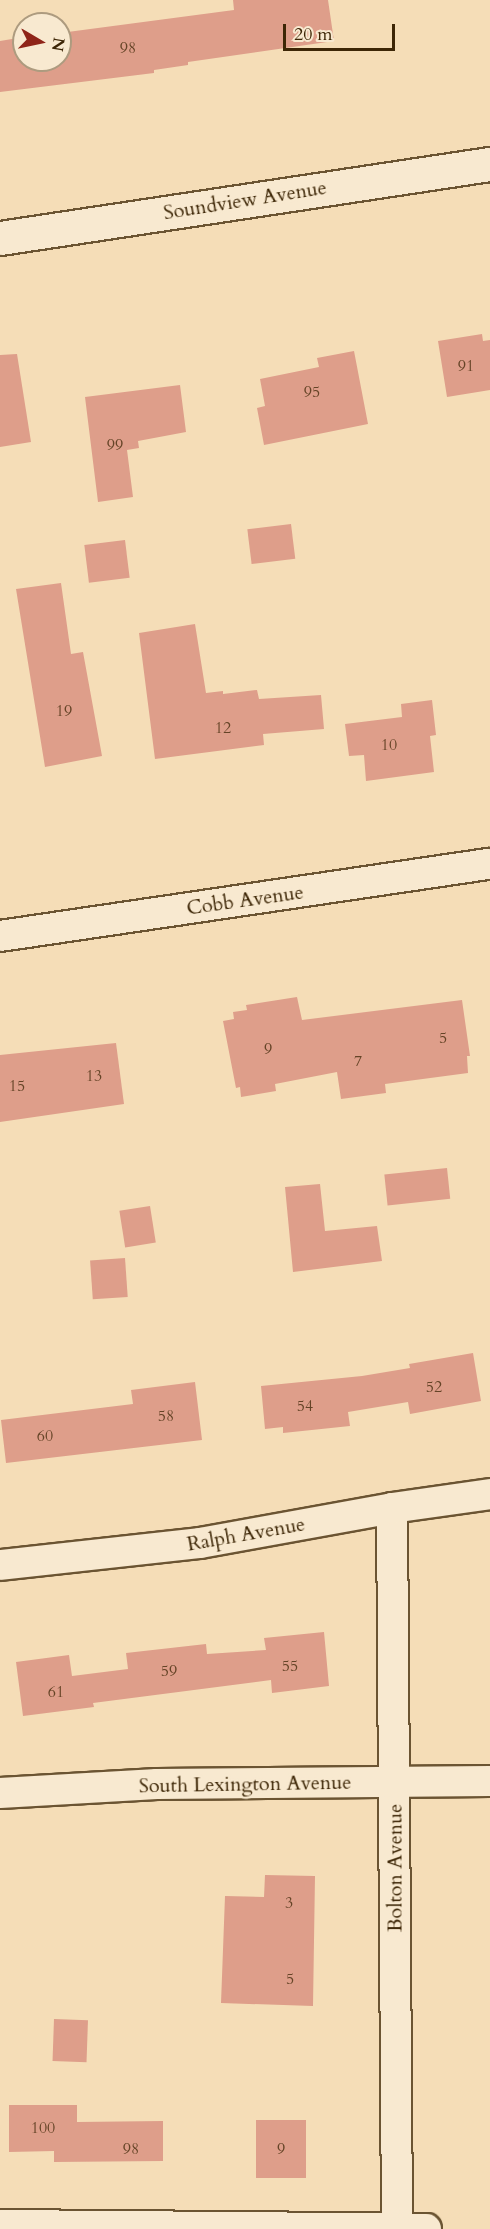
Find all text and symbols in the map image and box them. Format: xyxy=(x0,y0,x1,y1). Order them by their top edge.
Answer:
north arrow xyxy=(12,12,72,72)
scale bar xyxy=(286,12,398,50)
text: 20 m xyxy=(294,22,333,47)
text: N xyxy=(46,36,70,53)
house number: 98 xyxy=(120,38,136,58)
street label: Soundview Avenue xyxy=(162,175,328,225)
house number: 91 xyxy=(458,356,474,376)
house number: 95 xyxy=(304,382,320,402)
house number: 99 xyxy=(107,435,123,455)
house number: 19 xyxy=(56,701,72,721)
house number: 12 xyxy=(215,718,231,738)
house number: 10 xyxy=(381,735,397,755)
street label: Cobb Avenue xyxy=(185,880,305,920)
house number: 5 xyxy=(439,1028,447,1048)
house number: 9 xyxy=(264,1039,272,1059)
house number: 7 xyxy=(354,1051,362,1071)
house number: 13 xyxy=(86,1066,102,1086)
house number: 15 xyxy=(9,1076,25,1096)
house number: 52 xyxy=(426,1377,442,1397)
house number: 54 xyxy=(297,1396,313,1416)
house number: 58 xyxy=(158,1406,174,1426)
house number: 60 xyxy=(37,1426,53,1446)
street label: Ralph Avenue xyxy=(185,1512,307,1556)
house number: 55 xyxy=(282,1656,298,1676)
house number: 59 xyxy=(161,1661,177,1681)
house number: 61 xyxy=(48,1682,64,1702)
street label: South Lexington Avenue xyxy=(139,1770,351,1798)
street label: Bolton Avenue xyxy=(383,1804,407,1932)
house number: 3 xyxy=(285,1893,293,1913)
house number: 5 xyxy=(286,1969,294,1989)
house number: 100 xyxy=(31,2118,55,2138)
house number: 98 xyxy=(123,2139,139,2159)
house number: 9 xyxy=(277,2139,285,2159)

